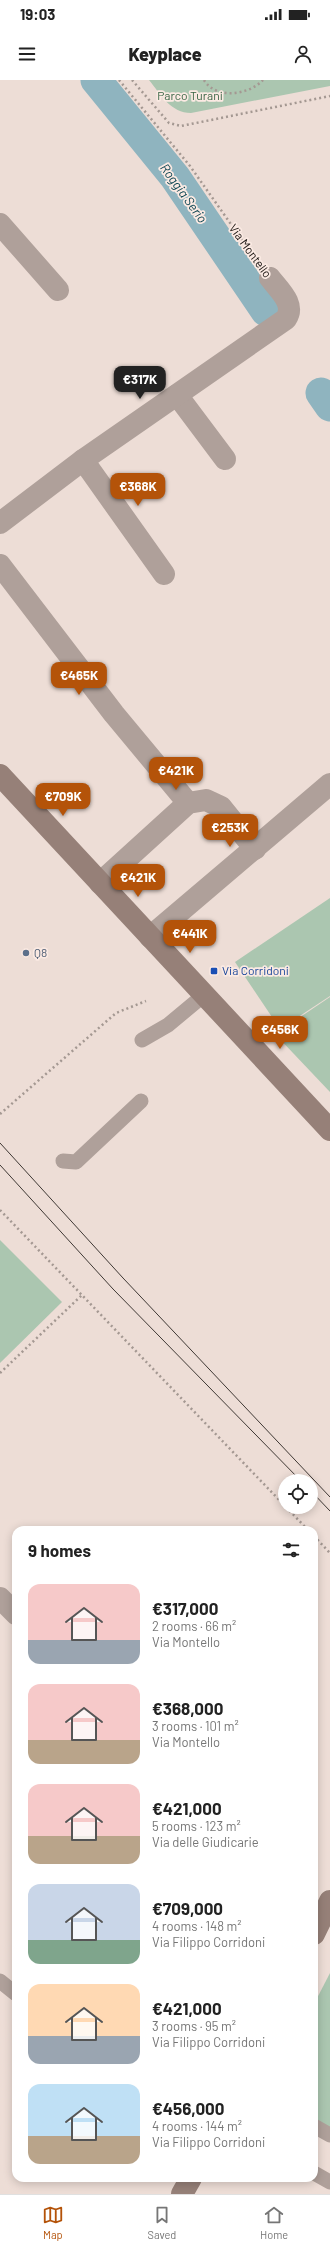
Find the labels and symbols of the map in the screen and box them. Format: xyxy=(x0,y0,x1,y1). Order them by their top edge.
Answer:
park label: Parco Turani xyxy=(157,88,223,102)
water label: Roggia Serio xyxy=(157,160,211,226)
street label: Via Montello xyxy=(227,221,275,280)
pin: €317K xyxy=(112,366,168,400)
pin: €368K xyxy=(110,473,166,507)
pin: €465K xyxy=(51,662,107,696)
pin: €421K xyxy=(148,757,204,791)
pin: €709K xyxy=(35,783,91,817)
pin: €253K xyxy=(202,814,258,848)
pin: €421K xyxy=(110,864,166,898)
pin: €441K xyxy=(162,920,218,954)
place label: Q8 xyxy=(34,945,47,959)
marker: Q8 xyxy=(21,948,31,958)
place label: Via Corridoni xyxy=(222,963,289,977)
marker: Via Corridoni xyxy=(209,966,219,976)
pin: €456K xyxy=(252,1016,308,1050)

